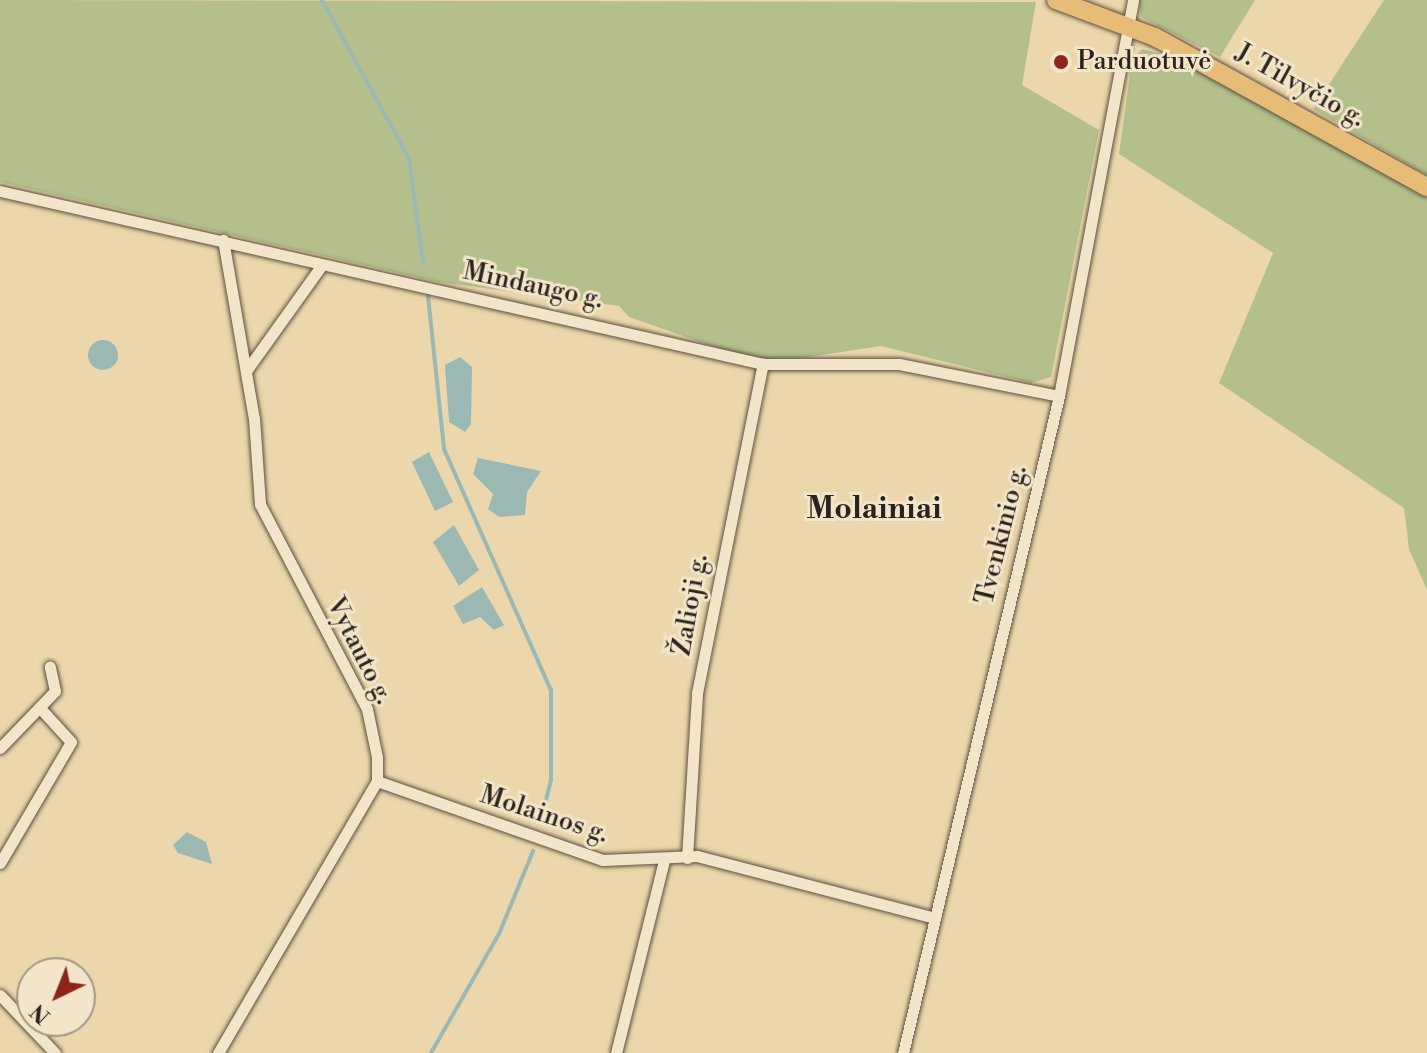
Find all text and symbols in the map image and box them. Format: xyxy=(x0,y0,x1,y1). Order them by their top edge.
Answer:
street label: J. Tilvyčio g. xyxy=(1230,38,1370,134)
place label: Parduotuvė xyxy=(1077,46,1211,78)
marker: Parduotuvė xyxy=(1052,53,1070,71)
street label: Mindaugo g. xyxy=(460,256,606,316)
street label: Tvenkinio g. xyxy=(970,462,1034,608)
district label: Molainiai xyxy=(807,491,941,527)
street label: Žalioji g. xyxy=(667,552,715,658)
street label: Vytauto g. xyxy=(319,592,399,710)
street label: Molainos g. xyxy=(476,780,612,850)
north arrow xyxy=(16,957,96,1037)
text: N xyxy=(25,998,56,1029)

